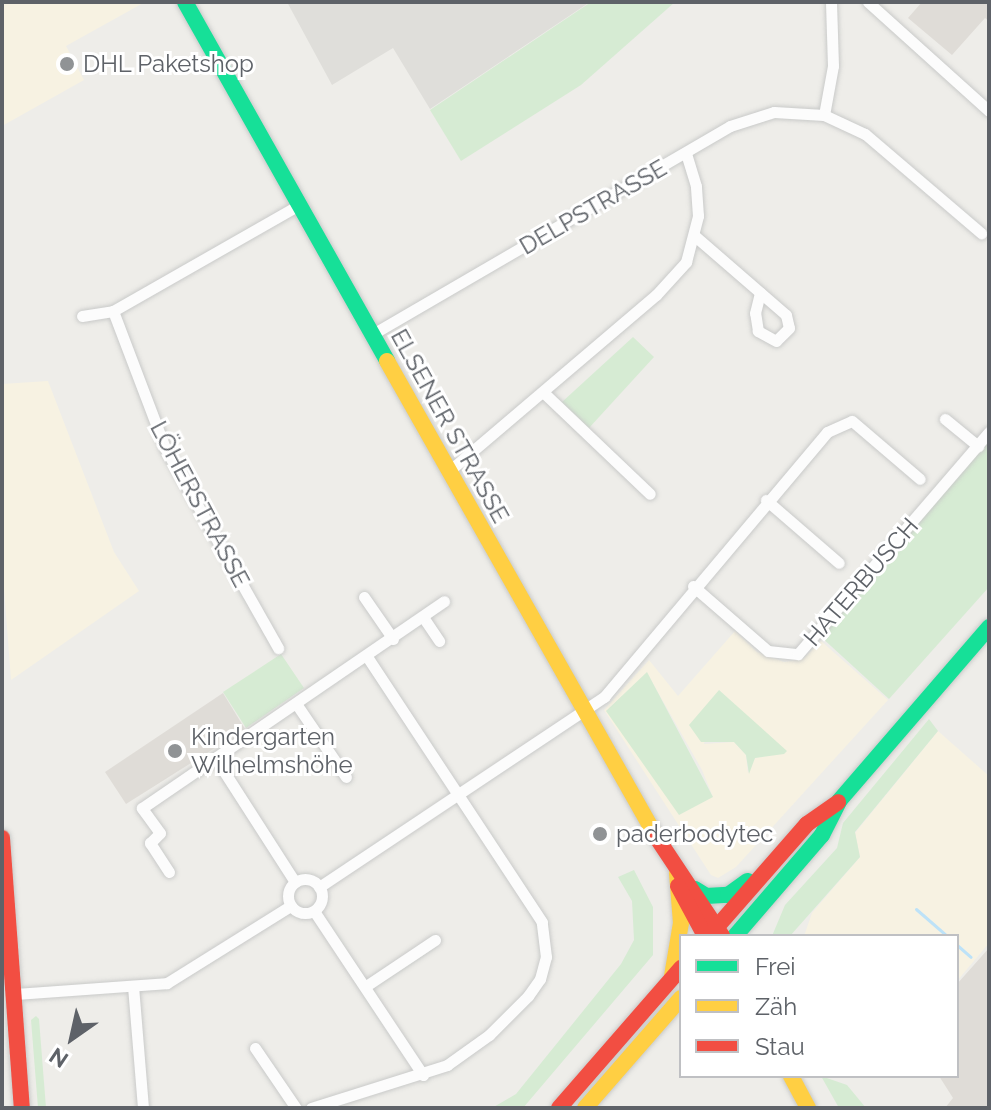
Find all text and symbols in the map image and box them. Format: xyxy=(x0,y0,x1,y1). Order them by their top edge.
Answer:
place label: DHL Paketshop xyxy=(83,50,255,78)
marker: DHL Paketshop xyxy=(58,55,76,73)
street label: DELPSTRASSE xyxy=(514,153,672,261)
street label: ELSENER STRASSE xyxy=(385,324,515,528)
street label: LÖHERSTRASSE xyxy=(144,416,256,592)
street label: HATERBUSCH xyxy=(798,512,924,652)
place label: Kindergarten Wilhelmshöhe xyxy=(191,723,352,779)
marker: Kindergarten Wilhelmshöhe xyxy=(166,742,184,760)
place label: paderbodytec xyxy=(616,820,773,848)
marker: paderbodytec xyxy=(591,825,609,843)
legend xyxy=(679,934,959,1078)
text: Frei xyxy=(755,952,796,981)
text: Zäh xyxy=(755,992,797,1021)
north arrow xyxy=(32,998,112,1078)
text: Stau xyxy=(755,1032,805,1061)
text: N xyxy=(44,1042,73,1073)

